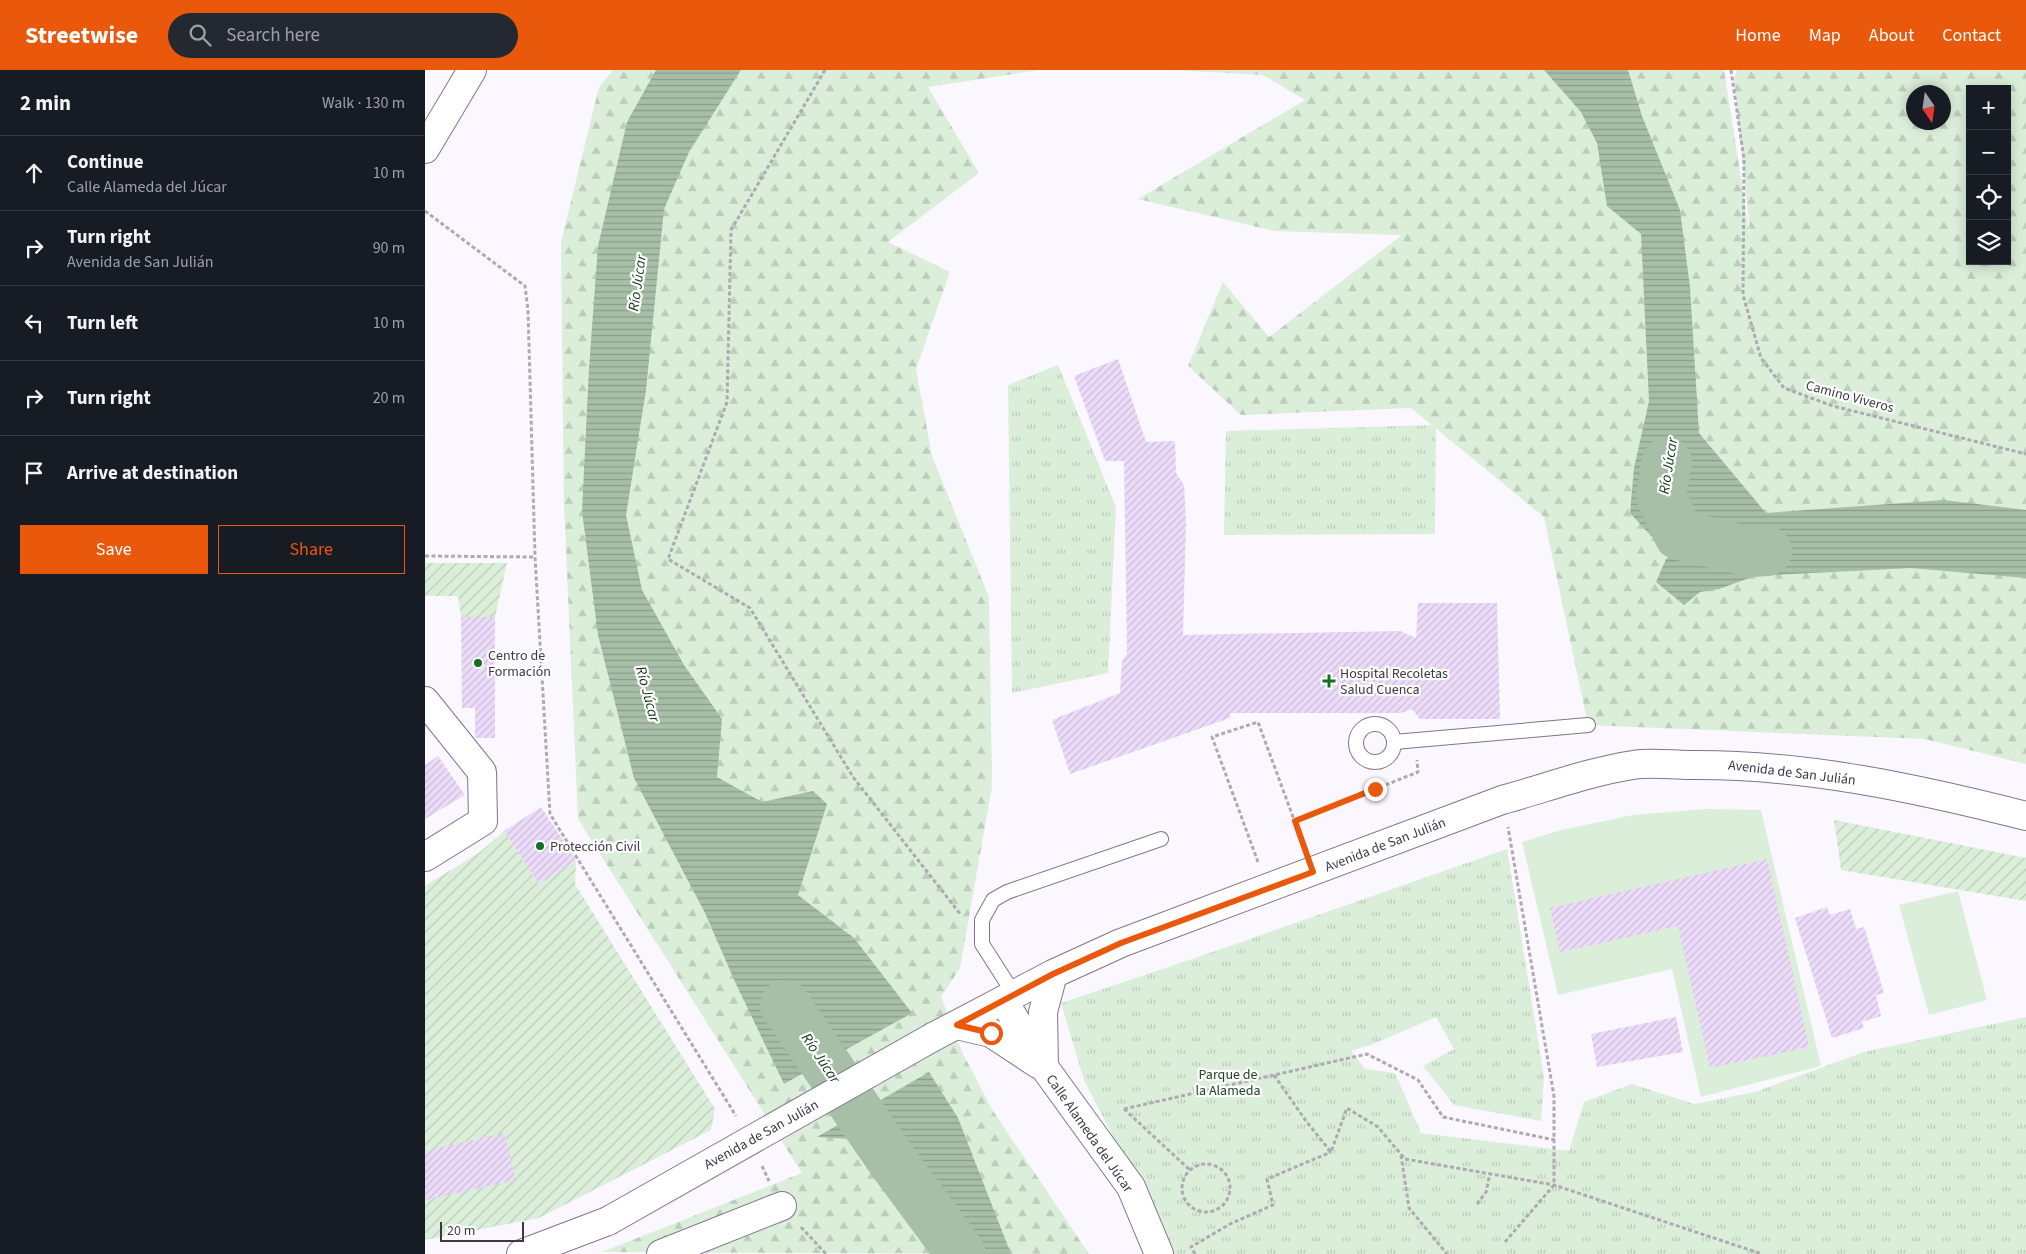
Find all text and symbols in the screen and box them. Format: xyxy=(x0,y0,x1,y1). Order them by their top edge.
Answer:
search box xyxy=(168,13,518,58)
text: Streetwise xyxy=(25,18,138,53)
icon: search xyxy=(186,21,214,49)
text: Search here xyxy=(226,22,320,49)
text: Home xyxy=(1735,23,1781,48)
text: Map xyxy=(1809,23,1841,48)
text: About xyxy=(1869,23,1914,48)
text: Contact xyxy=(1942,23,2001,48)
north arrow xyxy=(1906,85,1951,130)
map controls xyxy=(1966,85,2011,265)
button: + xyxy=(1966,85,2011,130)
text: 2 min xyxy=(20,88,71,118)
text: Walk · 130 m xyxy=(322,92,405,114)
button: − xyxy=(1966,130,2011,175)
text: Continue xyxy=(67,149,144,176)
icon: ahead xyxy=(20,159,48,187)
text: 10 m xyxy=(373,162,405,184)
button: locate xyxy=(1966,175,2011,220)
text: Calle Alameda del Júcar xyxy=(67,176,227,198)
button: layers xyxy=(1966,220,2011,265)
text: Turn right xyxy=(67,224,151,251)
icon: right xyxy=(20,234,48,262)
text: 90 m xyxy=(373,237,405,259)
text: Avenida de San Julián xyxy=(67,251,214,273)
water label: Río Júcar xyxy=(623,253,652,313)
icon: left xyxy=(20,309,48,337)
text: Turn left xyxy=(67,310,138,337)
text: 10 m xyxy=(373,312,405,334)
street label: Camino Viveros xyxy=(1804,376,1896,418)
icon: right xyxy=(20,384,48,412)
text: Turn right xyxy=(67,385,151,412)
text: 20 m xyxy=(373,387,405,409)
water label: Río Júcar xyxy=(1654,436,1683,496)
icon: arrive xyxy=(20,459,48,487)
text: Arrive at destination xyxy=(67,460,238,487)
button: Save xyxy=(20,525,208,574)
button: Share xyxy=(218,525,405,574)
place label: Centro de Formación xyxy=(488,646,551,682)
marker: Centro de Formación xyxy=(472,657,484,669)
water label: Río Júcar xyxy=(630,664,665,725)
place label: Hospital Recoletas Salud Cuenca xyxy=(1340,664,1448,700)
marker: Hospital Recoletas Salud Cuenca xyxy=(1322,674,1336,688)
street label: Avenida de San Julián xyxy=(1727,755,1857,791)
route end xyxy=(1364,778,1387,801)
street label: Avenida de San Julián xyxy=(1322,813,1449,877)
place label: Protección Civil xyxy=(550,837,641,857)
marker: Protección Civil xyxy=(534,840,546,852)
route start xyxy=(980,1022,1003,1045)
water label: Río Júcar xyxy=(796,1029,846,1088)
park label: Parque de la Alameda xyxy=(1195,1065,1261,1101)
street label: Calle Alameda del Júcar xyxy=(1041,1071,1138,1197)
street label: Avenida de San Julián xyxy=(701,1095,822,1175)
scale bar xyxy=(440,1219,524,1242)
text: 20 m xyxy=(447,1221,475,1241)

